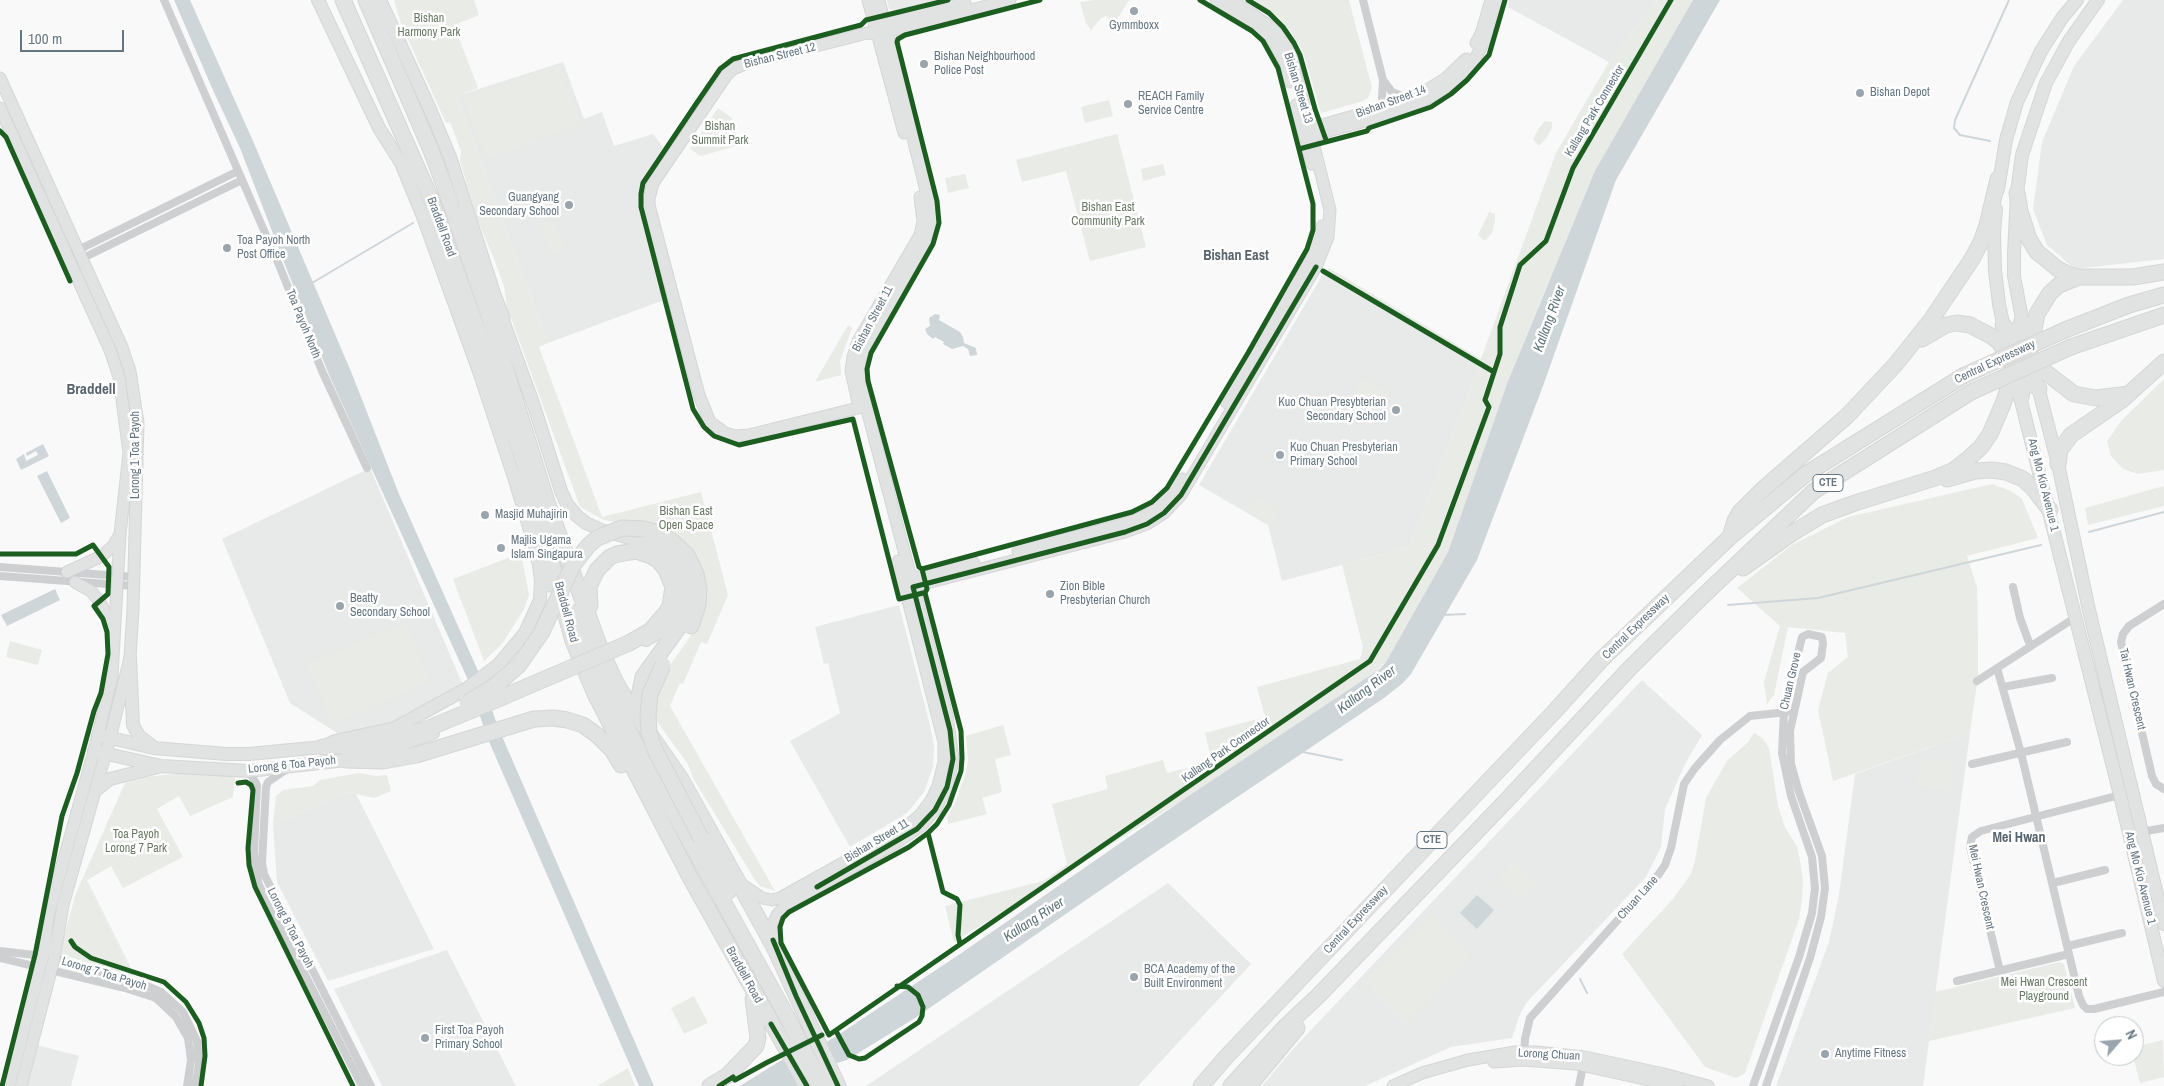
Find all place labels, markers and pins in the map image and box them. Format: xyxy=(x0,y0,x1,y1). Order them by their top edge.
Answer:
marker: Gymmboxx xyxy=(1128,5,1140,17)
place label: Gymmboxx xyxy=(1109,19,1159,33)
place label: Bishan Neighbourhood Police Post xyxy=(934,50,1035,78)
marker: Bishan Neighbourhood Police Post xyxy=(918,58,930,70)
place label: Bishan Depot xyxy=(1870,86,1930,100)
marker: Bishan Depot xyxy=(1854,87,1866,99)
place label: REACH Family Service Centre xyxy=(1138,90,1204,118)
marker: REACH Family Service Centre xyxy=(1122,98,1134,110)
place label: Guangyang Secondary School xyxy=(479,191,559,219)
marker: Guangyang Secondary School xyxy=(563,199,575,211)
place label: Toa Payoh North Post Office xyxy=(237,234,310,262)
marker: Toa Payoh North Post Office xyxy=(221,242,233,254)
place label: Kuo Chuan Presybterian Secondary School xyxy=(1278,396,1386,424)
marker: Kuo Chuan Presybterian Secondary School xyxy=(1390,404,1402,416)
place label: Kuo Chuan Presbyterian Primary School xyxy=(1290,441,1398,469)
marker: Kuo Chuan Presbyterian Primary School xyxy=(1274,449,1286,461)
place label: Masjid Muhajirin xyxy=(495,508,568,522)
marker: Masjid Muhajirin xyxy=(479,509,491,521)
place label: Majlis Ugama Islam Singapura xyxy=(511,534,583,562)
marker: Majlis Ugama Islam Singapura xyxy=(495,542,507,554)
place label: Zion Bible Presbyterian Church xyxy=(1060,580,1150,608)
marker: Zion Bible Presbyterian Church xyxy=(1044,588,1056,600)
place label: Beatty Secondary School xyxy=(350,592,430,620)
marker: Beatty Secondary School xyxy=(334,600,346,612)
place label: BCA Academy of the Built Environment xyxy=(1144,963,1235,991)
marker: BCA Academy of the Built Environment xyxy=(1128,971,1140,983)
place label: First Toa Payoh Primary School xyxy=(435,1024,504,1052)
marker: First Toa Payoh Primary School xyxy=(419,1032,431,1044)
place label: Anytime Fitness xyxy=(1835,1047,1906,1061)
marker: Anytime Fitness xyxy=(1819,1048,1831,1060)

